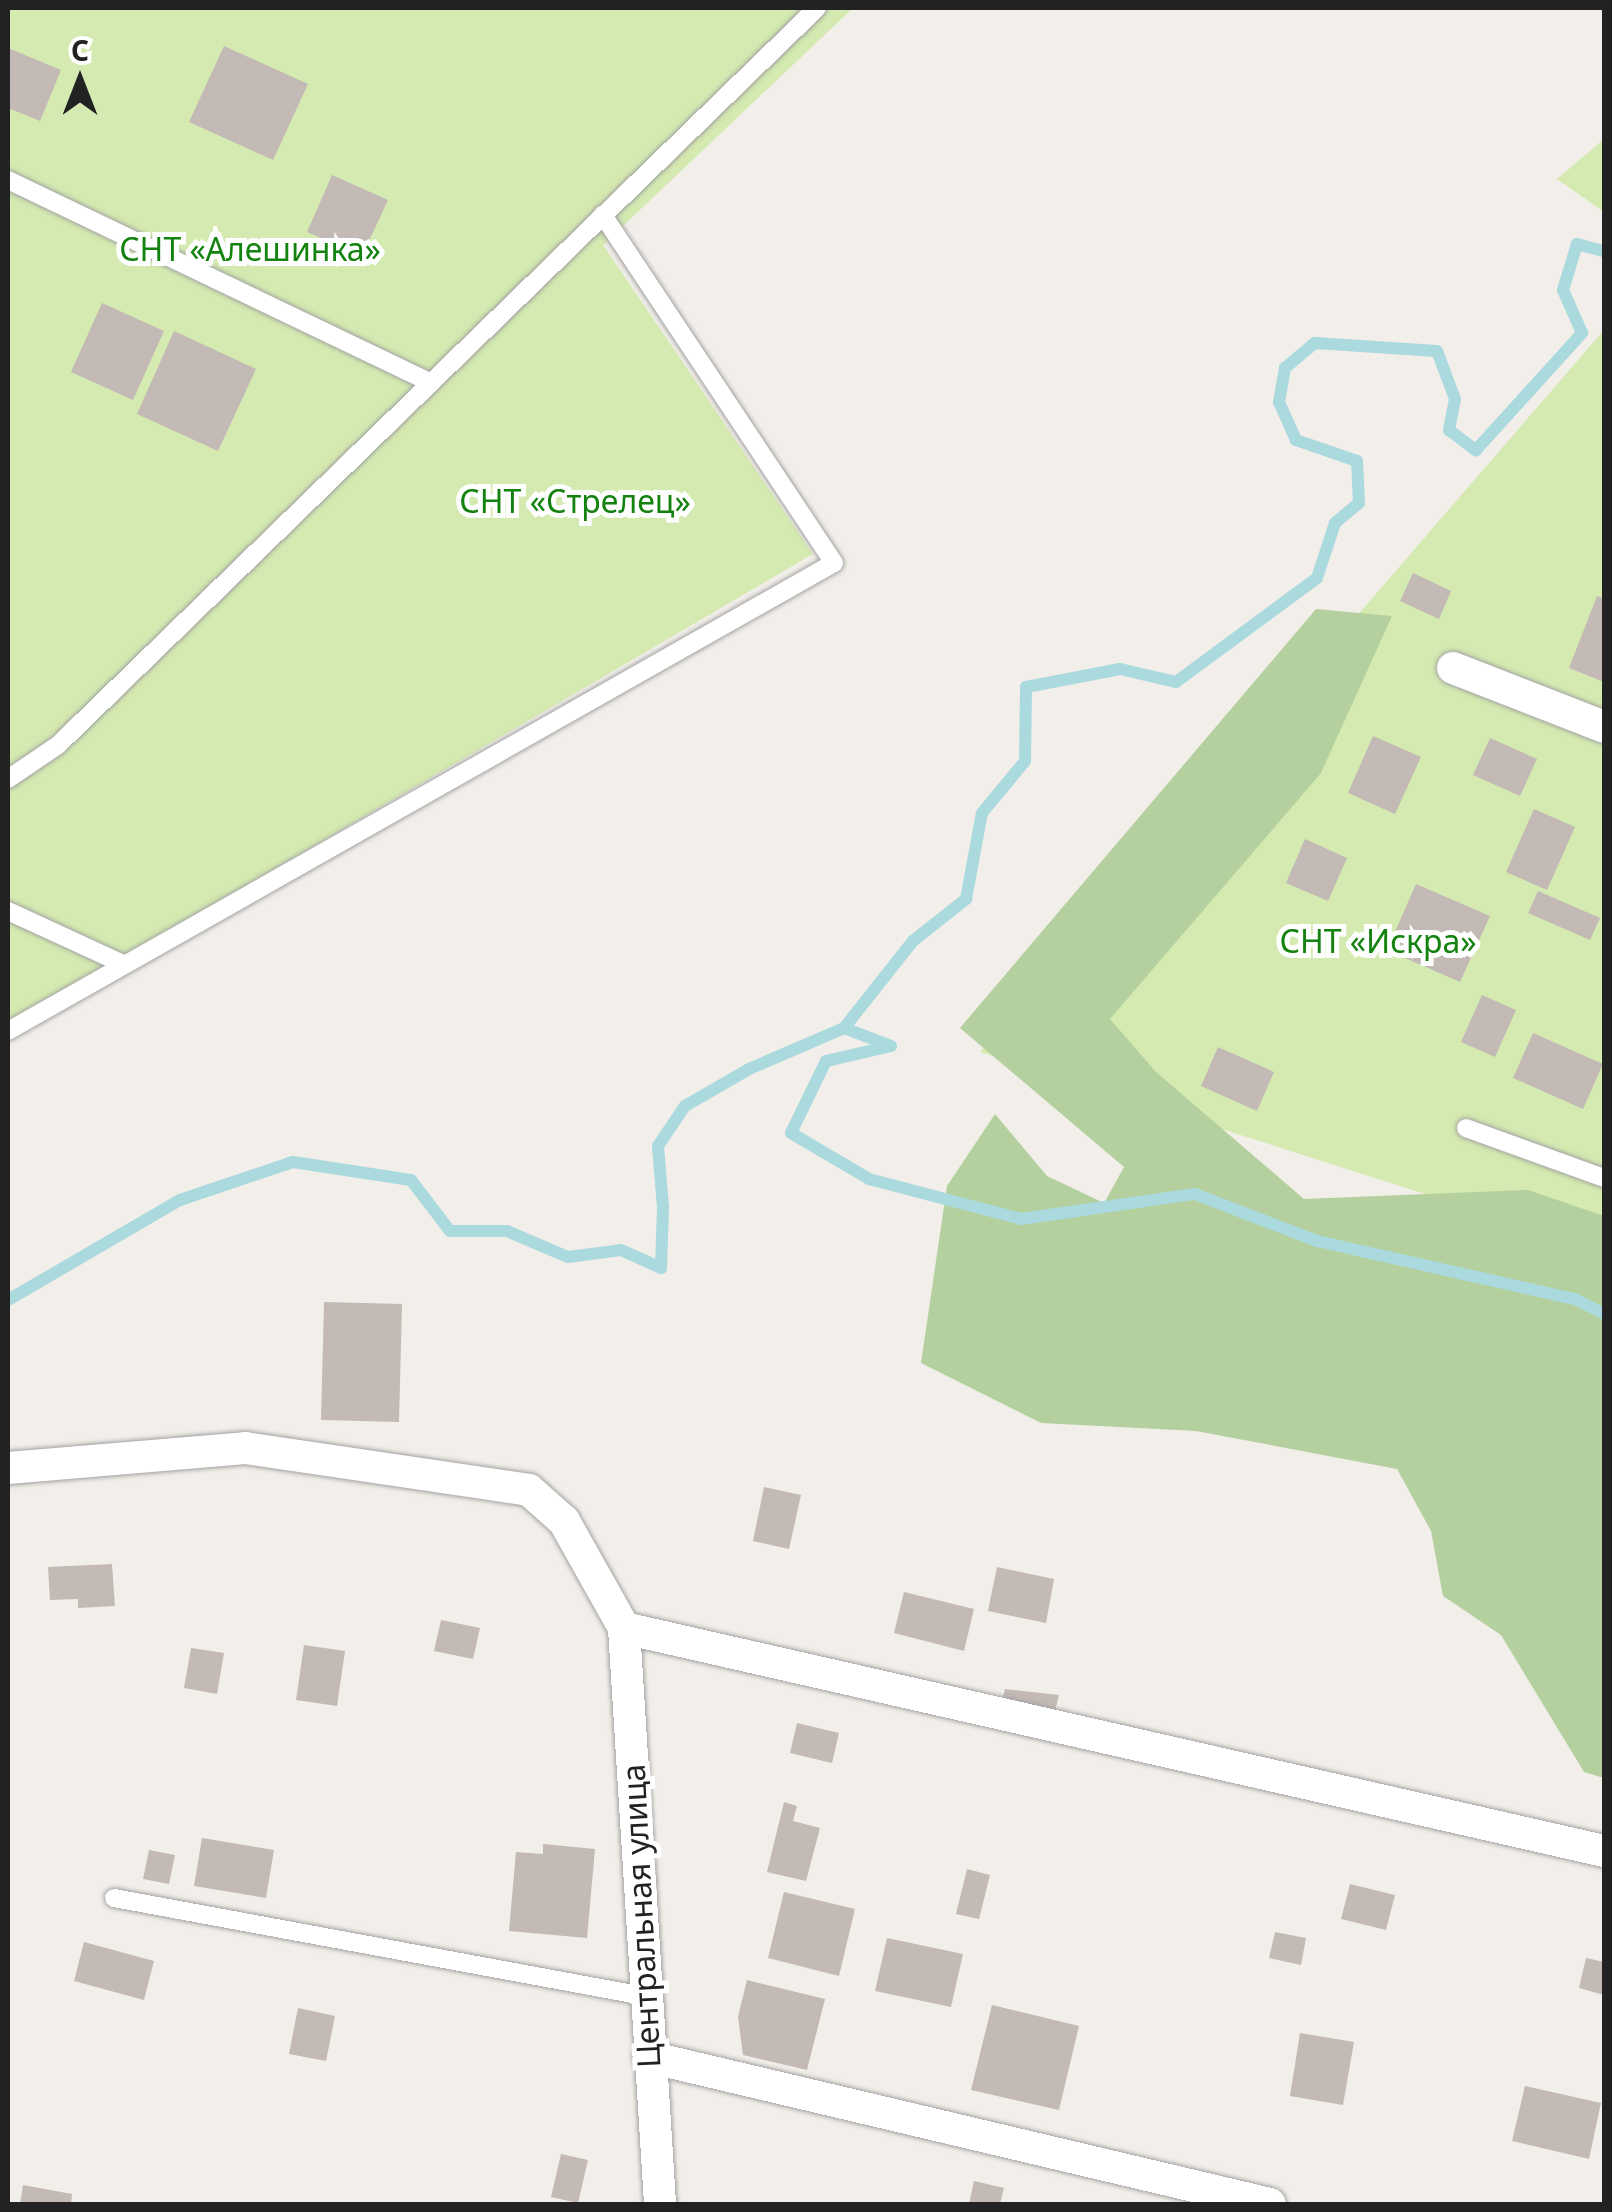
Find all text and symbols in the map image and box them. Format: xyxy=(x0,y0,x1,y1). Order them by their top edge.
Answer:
north arrow xyxy=(30,30,130,130)
text: С xyxy=(71,31,89,69)
park label: СНТ «Алешинка» xyxy=(119,230,381,268)
park label: СНТ «Стрелец» xyxy=(459,482,691,520)
park label: СНТ «Искра» xyxy=(1279,922,1477,960)
street label: Центральная улица xyxy=(614,1763,668,2069)

